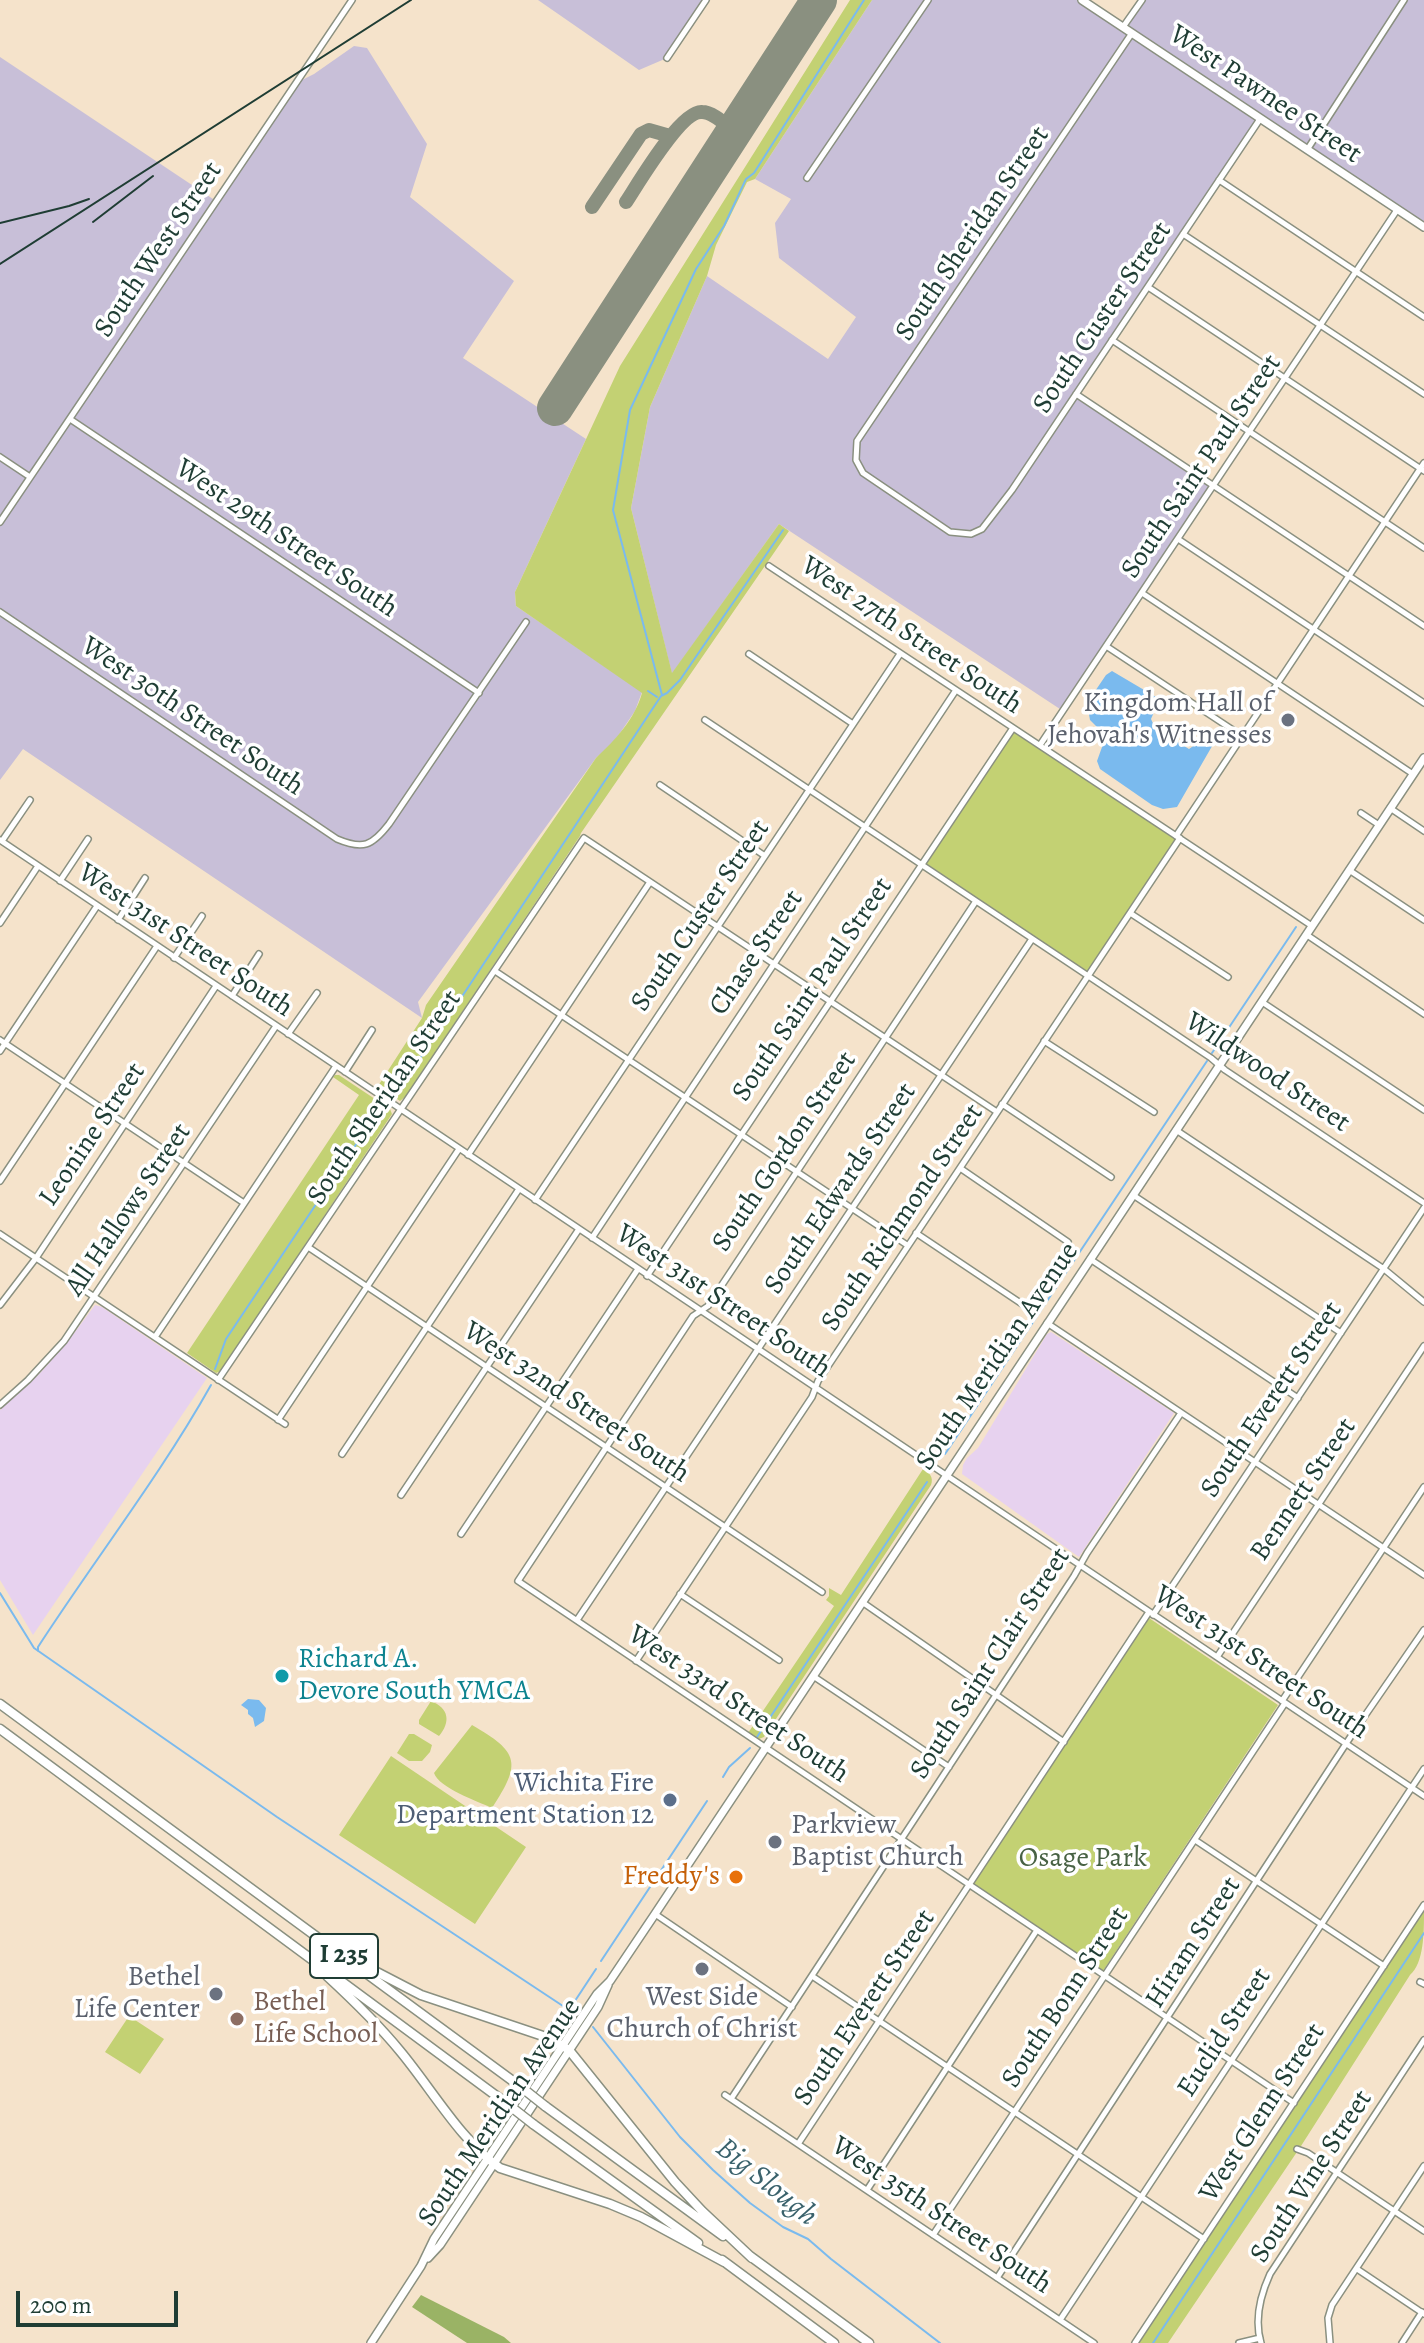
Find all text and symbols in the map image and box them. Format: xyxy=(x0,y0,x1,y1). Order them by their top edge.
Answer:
street label: West Pawnee Street xyxy=(1163,18,1367,172)
street label: South Sheridan Street xyxy=(889,120,1057,348)
street label: South West Street xyxy=(88,156,230,344)
street label: South Custer Street xyxy=(1026,216,1180,420)
street label: South Saint Paul Street xyxy=(1115,349,1289,585)
street label: West 29th Street South xyxy=(169,452,403,626)
street label: West 27th Street South xyxy=(794,550,1028,722)
street label: West 30th Street South xyxy=(74,630,310,804)
place label: Kingdom Hall of Jehovah's Witnesses xyxy=(1047,687,1272,753)
marker: Kingdom Hall of Jehovah's Witnesses xyxy=(1279,711,1297,729)
street label: South Custer Street xyxy=(624,814,778,1018)
street label: West 31st Street South xyxy=(71,857,299,1025)
street label: South Saint Paul Street xyxy=(726,872,900,1108)
street label: Chase Street xyxy=(703,884,811,1022)
street label: South Sheridan Street xyxy=(301,984,469,1212)
street label: Wildwood Street xyxy=(1178,1006,1356,1140)
street label: South Gordon Street xyxy=(706,1045,864,1259)
street label: Leonine Street xyxy=(33,1057,153,1213)
street label: South Edwards Street xyxy=(758,1077,924,1301)
street label: South Richmond Street xyxy=(815,1098,991,1338)
street label: All Hallows Street xyxy=(59,1117,199,1303)
street label: West 31st Street South xyxy=(609,1218,837,1386)
street label: South Meridian Avenue xyxy=(909,1237,1087,1477)
street label: South Everett Street xyxy=(1194,1296,1350,1504)
street label: West 32nd Street South xyxy=(457,1315,695,1491)
street label: Bennett Street xyxy=(1244,1412,1364,1568)
street label: South Saint Clair Street xyxy=(904,1542,1078,1786)
street label: West 31st Street South xyxy=(1147,1579,1375,1747)
street label: West 33rd Street South xyxy=(621,1619,855,1791)
place label: Richard A. Devore South YMCA xyxy=(298,1643,530,1709)
marker: Richard A. Devore South YMCA xyxy=(273,1667,291,1685)
place label: Wichita Fire Department Station 12 xyxy=(396,1767,654,1833)
marker: Wichita Fire Department Station 12 xyxy=(661,1791,679,1809)
place label: Parkview Baptist Church xyxy=(791,1809,964,1875)
marker: Parkview Baptist Church xyxy=(766,1833,784,1851)
park label: Osage Park xyxy=(1019,1842,1147,1876)
place label: Freddy's xyxy=(623,1860,720,1894)
marker: Freddy's xyxy=(727,1868,745,1886)
street label: Hiram Street xyxy=(1139,1871,1249,2015)
street label: South Bonn Street xyxy=(995,1901,1137,2095)
street label: South Everett Street xyxy=(787,1904,943,2112)
road number: I 235 xyxy=(310,1934,378,1978)
marker: West Side Church of Christ xyxy=(693,1960,711,1978)
place label: Bethel Life Center xyxy=(74,1961,200,2027)
street label: Euclid Street xyxy=(1171,1962,1279,2104)
place label: West Side Church of Christ xyxy=(607,1981,797,2047)
marker: Bethel Life Center xyxy=(207,1985,225,2003)
place label: Bethel Life School xyxy=(253,1986,378,2052)
street label: South Meridian Avenue xyxy=(411,1993,589,2233)
marker: Bethel Life School xyxy=(228,2010,246,2028)
street label: West Glenn Street xyxy=(1193,2018,1333,2208)
street label: South Vine Street xyxy=(1244,2084,1380,2270)
street label: West 35th Street South xyxy=(825,2130,1057,2302)
water label: Big Slough xyxy=(708,2131,824,2235)
scale bar xyxy=(20,2275,182,2325)
text: 200 m xyxy=(30,2289,92,2321)

